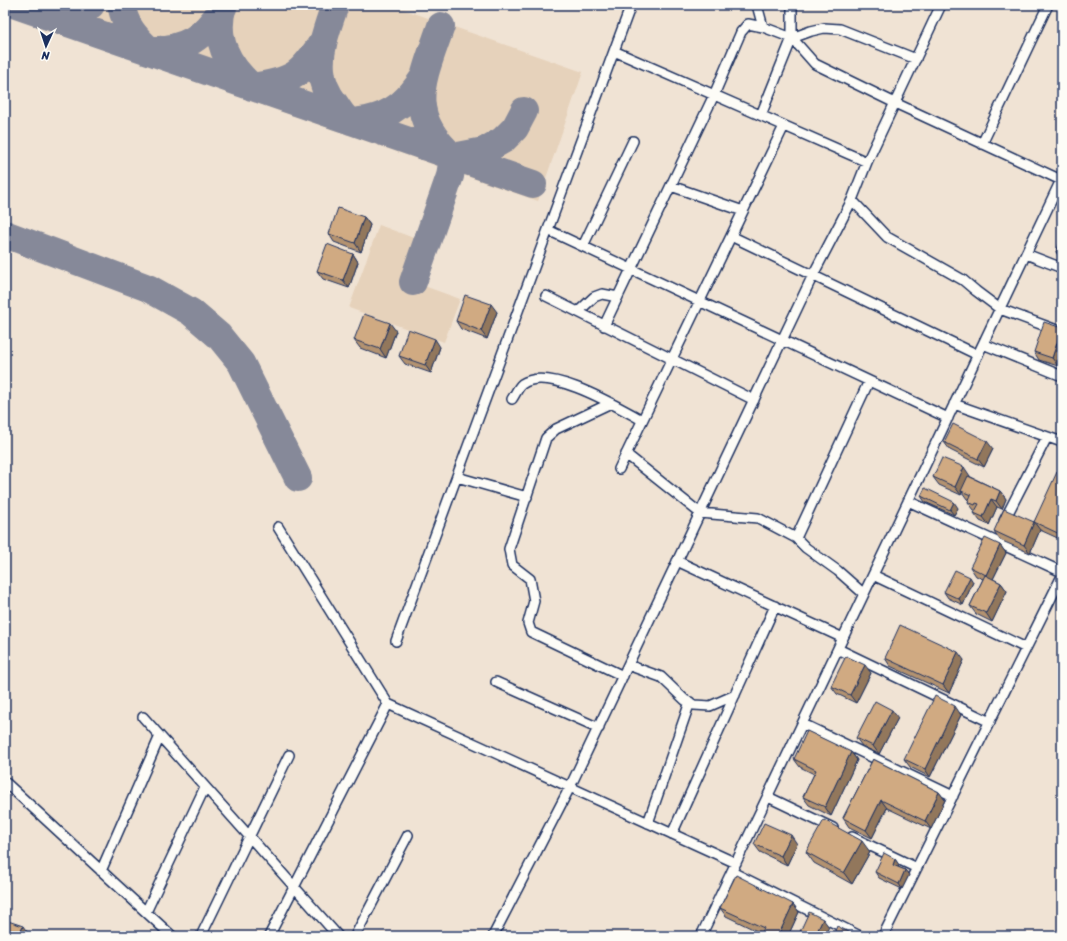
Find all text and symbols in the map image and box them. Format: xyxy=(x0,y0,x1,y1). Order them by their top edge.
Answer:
north arrow xyxy=(26,26,66,66)
text: N xyxy=(41,46,51,65)

